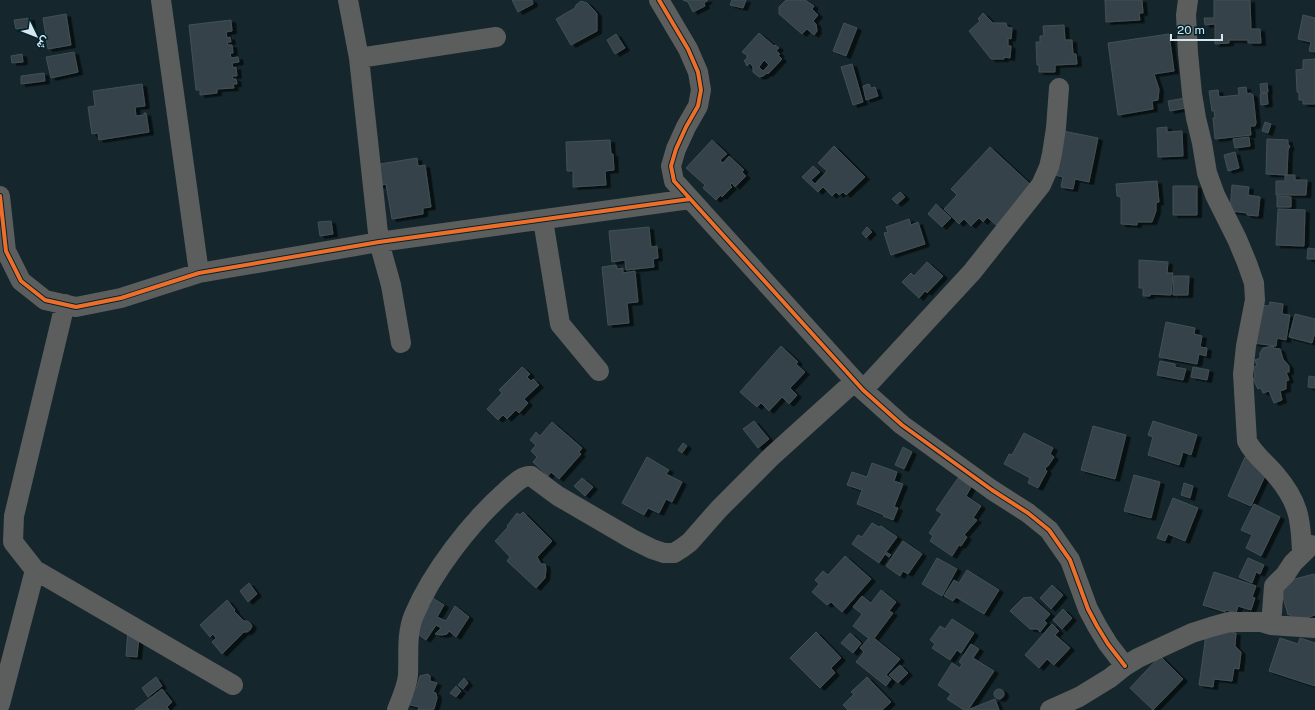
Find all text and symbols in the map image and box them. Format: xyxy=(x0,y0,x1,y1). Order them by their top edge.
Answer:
north arrow xyxy=(16,16,56,56)
scale bar xyxy=(1171,16,1222,42)
text: 20 m xyxy=(1177,23,1205,37)
text: ش xyxy=(34,33,52,52)

